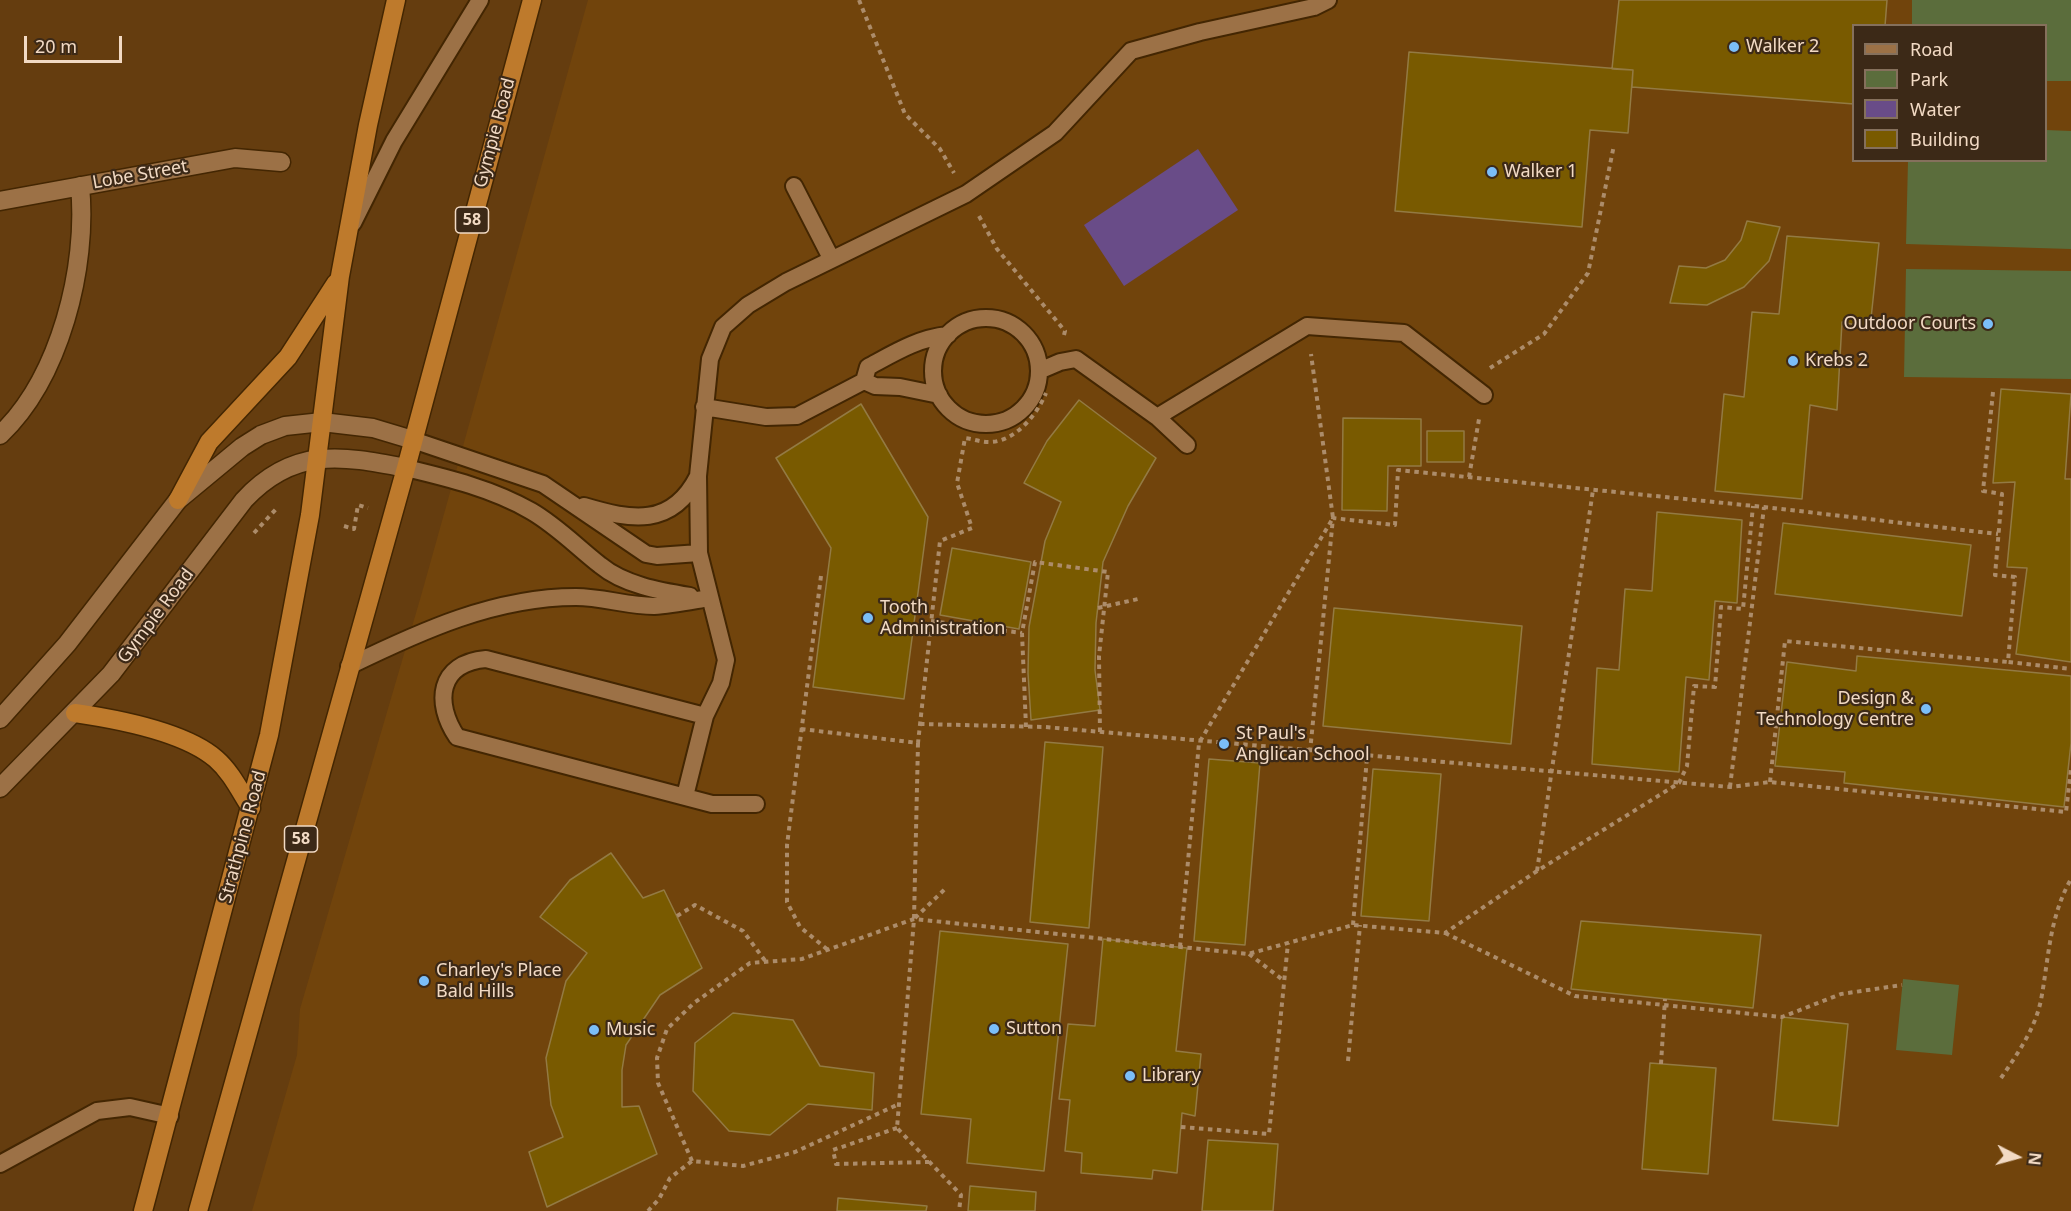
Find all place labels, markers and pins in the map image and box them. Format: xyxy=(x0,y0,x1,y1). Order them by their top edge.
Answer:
place label: Walker 2 xyxy=(1746,36,1819,58)
marker: Walker 2 xyxy=(1727,40,1741,54)
place label: Walker 1 xyxy=(1504,161,1577,183)
marker: Walker 1 xyxy=(1485,165,1499,179)
place label: Outdoor Courts xyxy=(1843,313,1976,335)
marker: Outdoor Courts xyxy=(1981,317,1995,331)
place label: Krebs 2 xyxy=(1805,350,1868,372)
marker: Krebs 2 xyxy=(1786,354,1800,368)
place label: Tooth Administration xyxy=(880,597,1005,640)
marker: Tooth Administration xyxy=(861,611,875,625)
place label: Design & Technology Centre xyxy=(1756,688,1914,730)
marker: Design & Technology Centre xyxy=(1919,702,1933,716)
place label: St Paul's Anglican School xyxy=(1236,723,1370,766)
marker: St Paul's Anglican School xyxy=(1217,737,1231,751)
place label: Charley's Place Bald Hills xyxy=(436,960,562,1002)
marker: Charley's Place Bald Hills xyxy=(417,974,431,988)
place label: Sutton xyxy=(1006,1018,1062,1040)
place label: Music xyxy=(606,1019,655,1041)
marker: Sutton xyxy=(987,1022,1001,1036)
marker: Music xyxy=(587,1023,601,1037)
place label: Library xyxy=(1142,1065,1201,1087)
marker: Library xyxy=(1123,1069,1137,1083)

